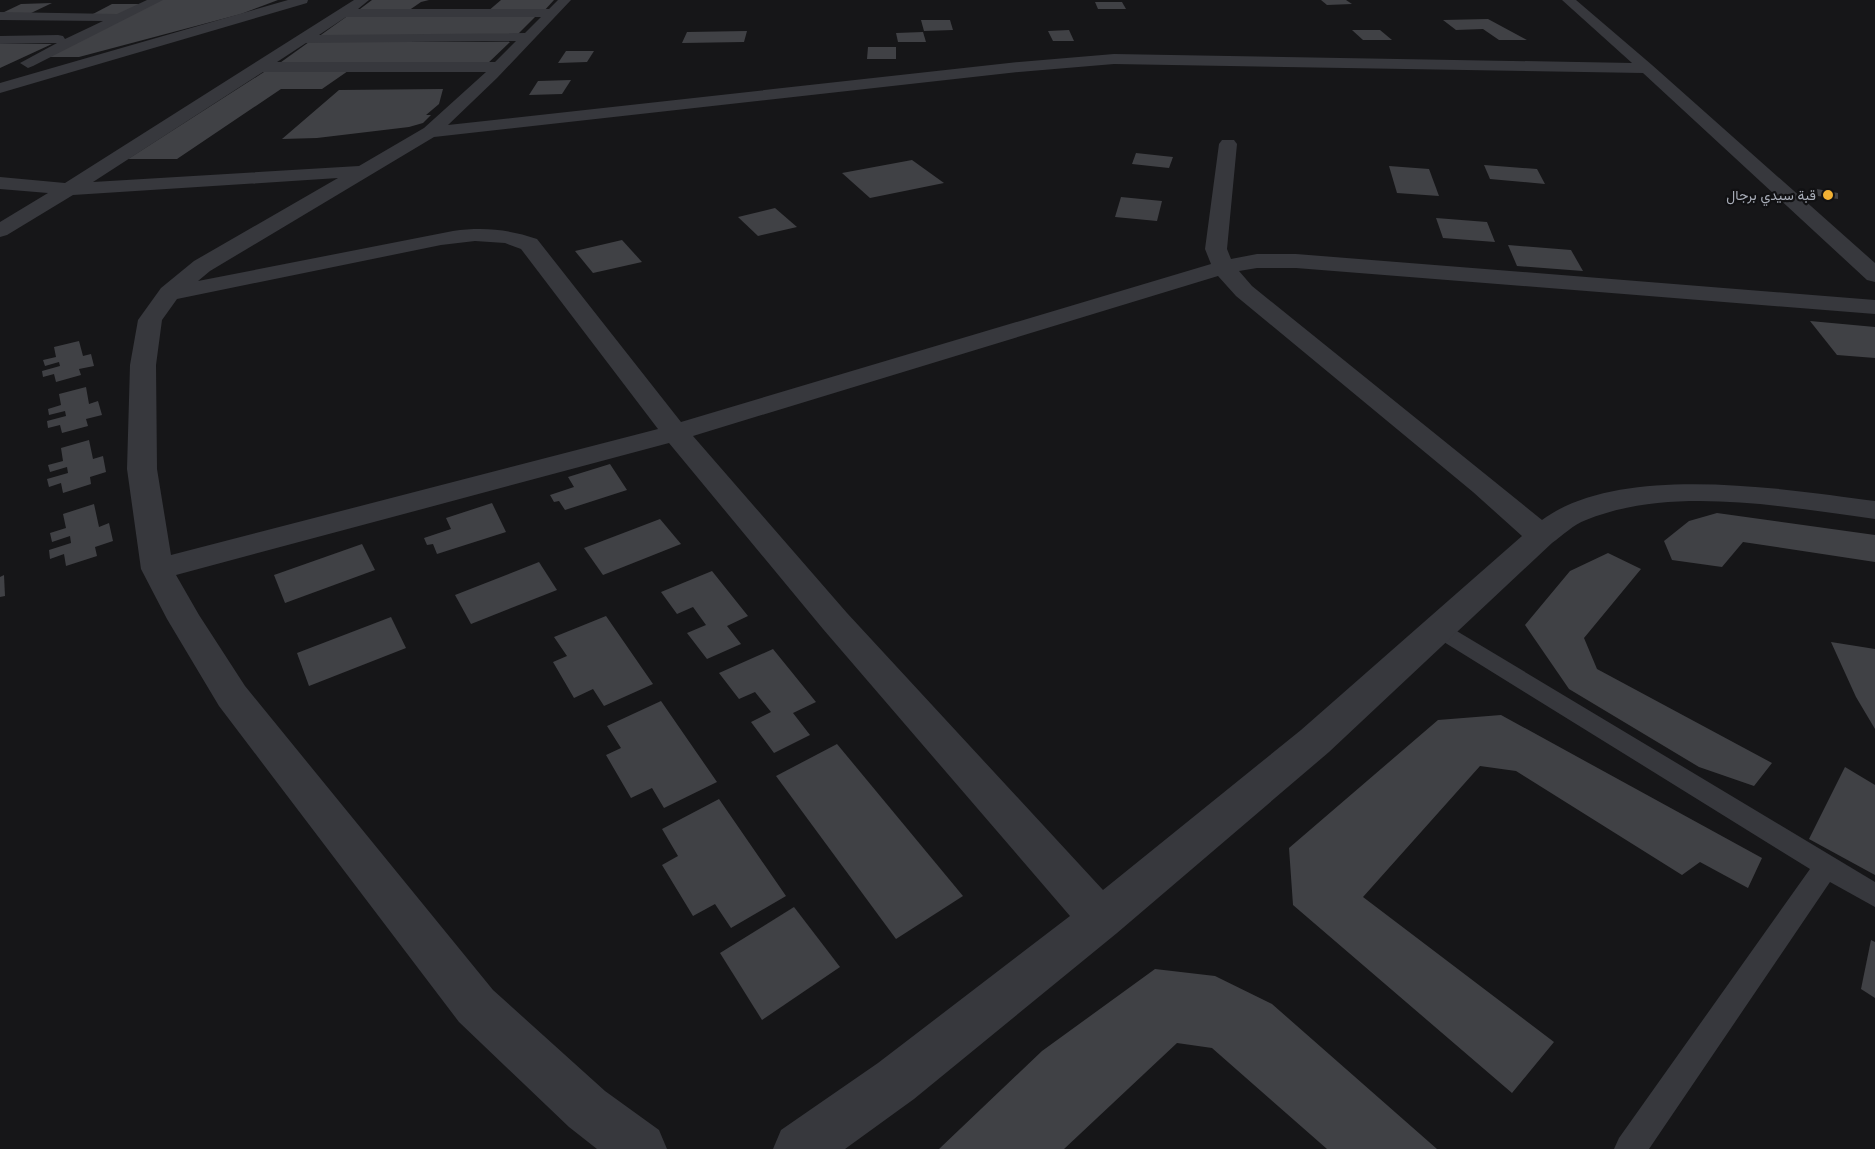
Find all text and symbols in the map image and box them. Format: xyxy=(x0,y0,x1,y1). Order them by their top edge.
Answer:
place label: قبة سيدي برجال xyxy=(1726,187,1816,207)
marker: قبة سيدي برجال xyxy=(1821,188,1835,202)

